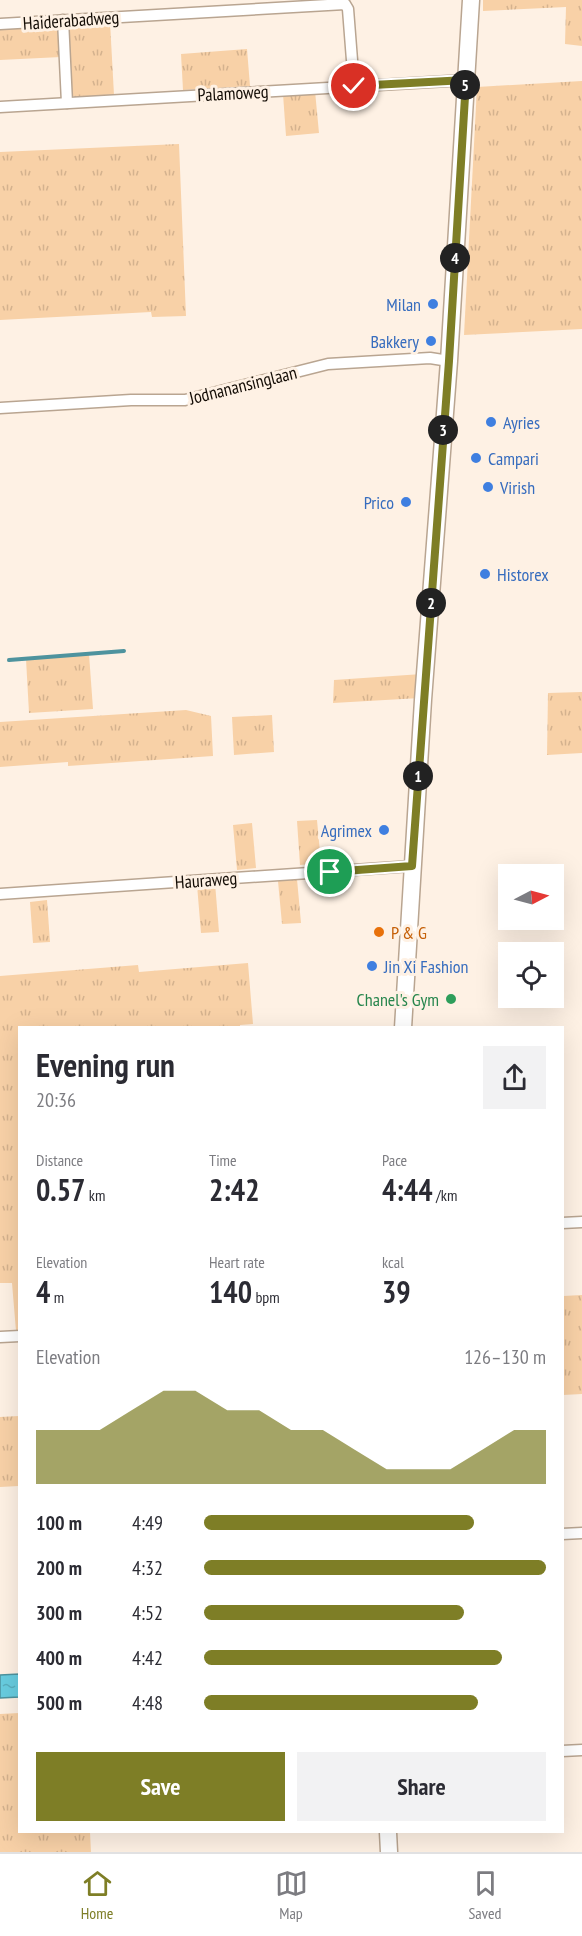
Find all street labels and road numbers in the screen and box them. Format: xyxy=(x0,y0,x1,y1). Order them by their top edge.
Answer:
street label: Haiderabadweg xyxy=(22,5,120,35)
street label: Palamoweg xyxy=(197,80,269,106)
street label: Jodnanansinglaan xyxy=(186,361,299,410)
street label: Hauraweg xyxy=(174,866,238,894)

